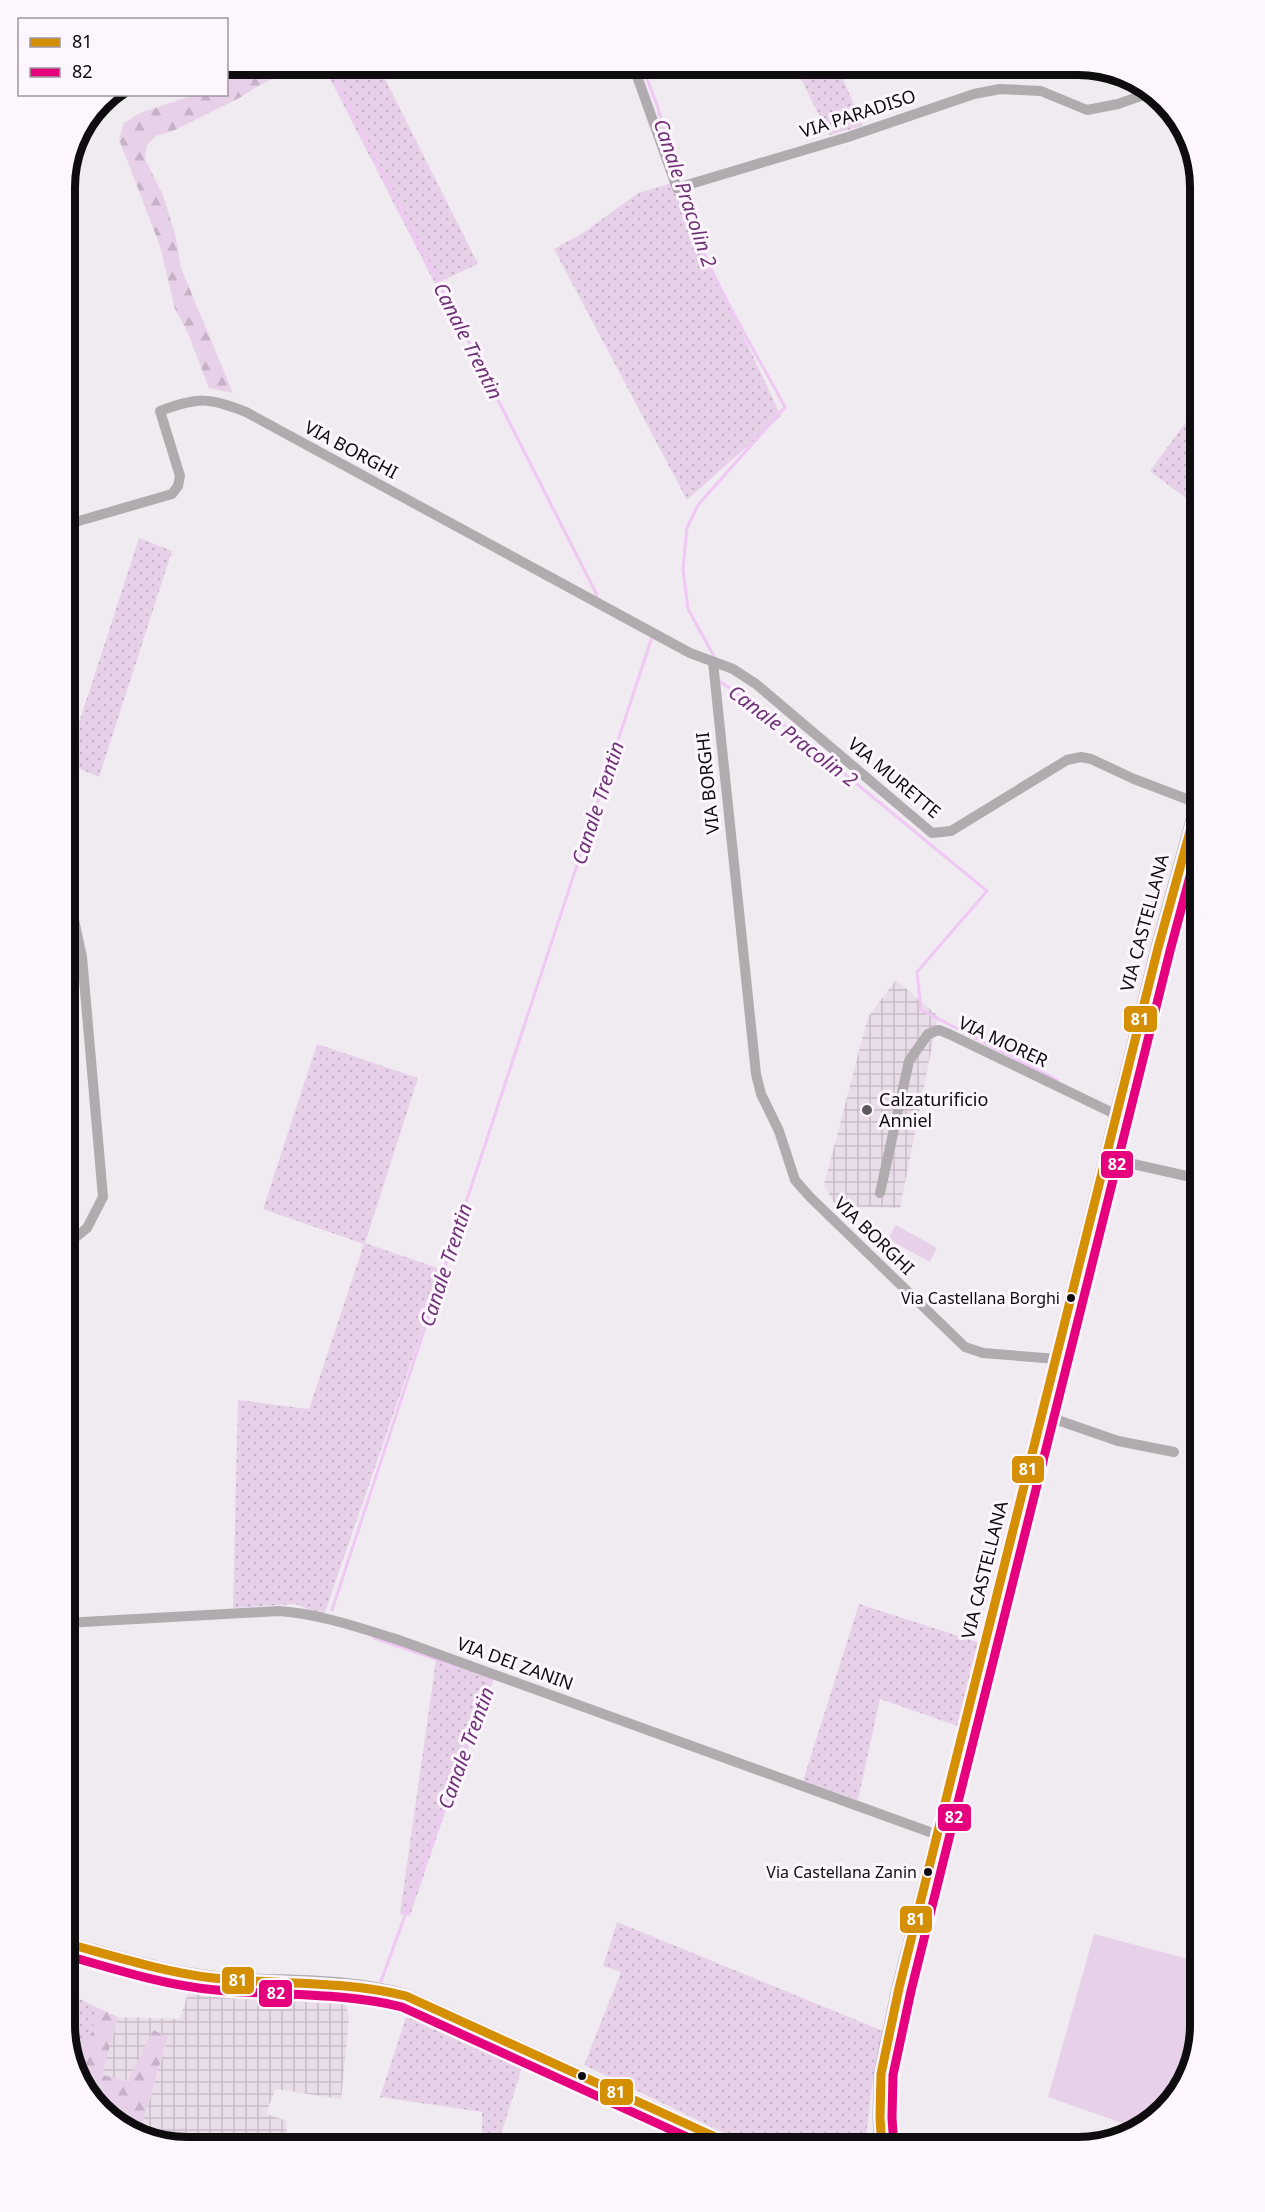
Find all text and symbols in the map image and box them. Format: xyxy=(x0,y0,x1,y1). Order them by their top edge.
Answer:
legend xyxy=(18,18,228,96)
text: 81 xyxy=(72,29,93,53)
text: 82 xyxy=(72,59,93,83)
street label: VIA PARADISO xyxy=(797,83,919,143)
water label: Canale Pracolin 2 xyxy=(647,115,723,271)
water label: Canale Trentin xyxy=(427,278,510,404)
street label: VIA BORGHI xyxy=(301,414,402,484)
water label: Canale Pracolin 2 xyxy=(723,678,863,793)
street label: VIA BORGHI xyxy=(690,731,724,835)
street label: VIA MURETTE xyxy=(843,731,946,823)
water label: Canale Trentin xyxy=(565,738,630,868)
street label: VIA CASTELLANA xyxy=(1114,851,1174,994)
line badge: 81 xyxy=(1123,1005,1158,1033)
text: 81 xyxy=(1131,1008,1149,1030)
street label: VIA MORER xyxy=(955,1010,1052,1072)
place label: Calzaturificio Anniel xyxy=(879,1087,988,1132)
marker: Calzaturificio Anniel xyxy=(860,1103,874,1117)
line badge: 82 xyxy=(1100,1150,1134,1179)
text: 82 xyxy=(1108,1153,1126,1175)
street label: VIA BORGHI xyxy=(829,1191,920,1280)
water label: Canale Trentin xyxy=(413,1200,478,1330)
place label: Via Castellana Borghi xyxy=(901,1287,1060,1309)
marker: Via Castellana Borghi xyxy=(1065,1292,1077,1304)
line badge: 81 xyxy=(1011,1455,1045,1484)
text: 81 xyxy=(1019,1458,1037,1480)
street label: VIA CASTELLANA xyxy=(955,1498,1013,1641)
street label: VIA DEI ZANIN xyxy=(454,1631,577,1695)
water label: Canale Trentin xyxy=(431,1683,500,1813)
line badge: 82 xyxy=(937,1803,972,1832)
text: 82 xyxy=(945,1806,963,1828)
place label: Via Castellana Zanin xyxy=(766,1861,917,1883)
marker: Via Castellana Zanin xyxy=(922,1866,934,1878)
line badge: 81 xyxy=(899,1905,933,1934)
text: 81 xyxy=(907,1908,925,1930)
line badge: 81 xyxy=(221,1966,255,1995)
text: 81 xyxy=(229,1969,247,1991)
line badge: 82 xyxy=(258,1979,293,2008)
text: 82 xyxy=(267,1982,285,2004)
unlabelled marker xyxy=(576,2070,588,2082)
line badge: 81 xyxy=(599,2078,634,2106)
text: 81 xyxy=(607,2081,625,2103)

